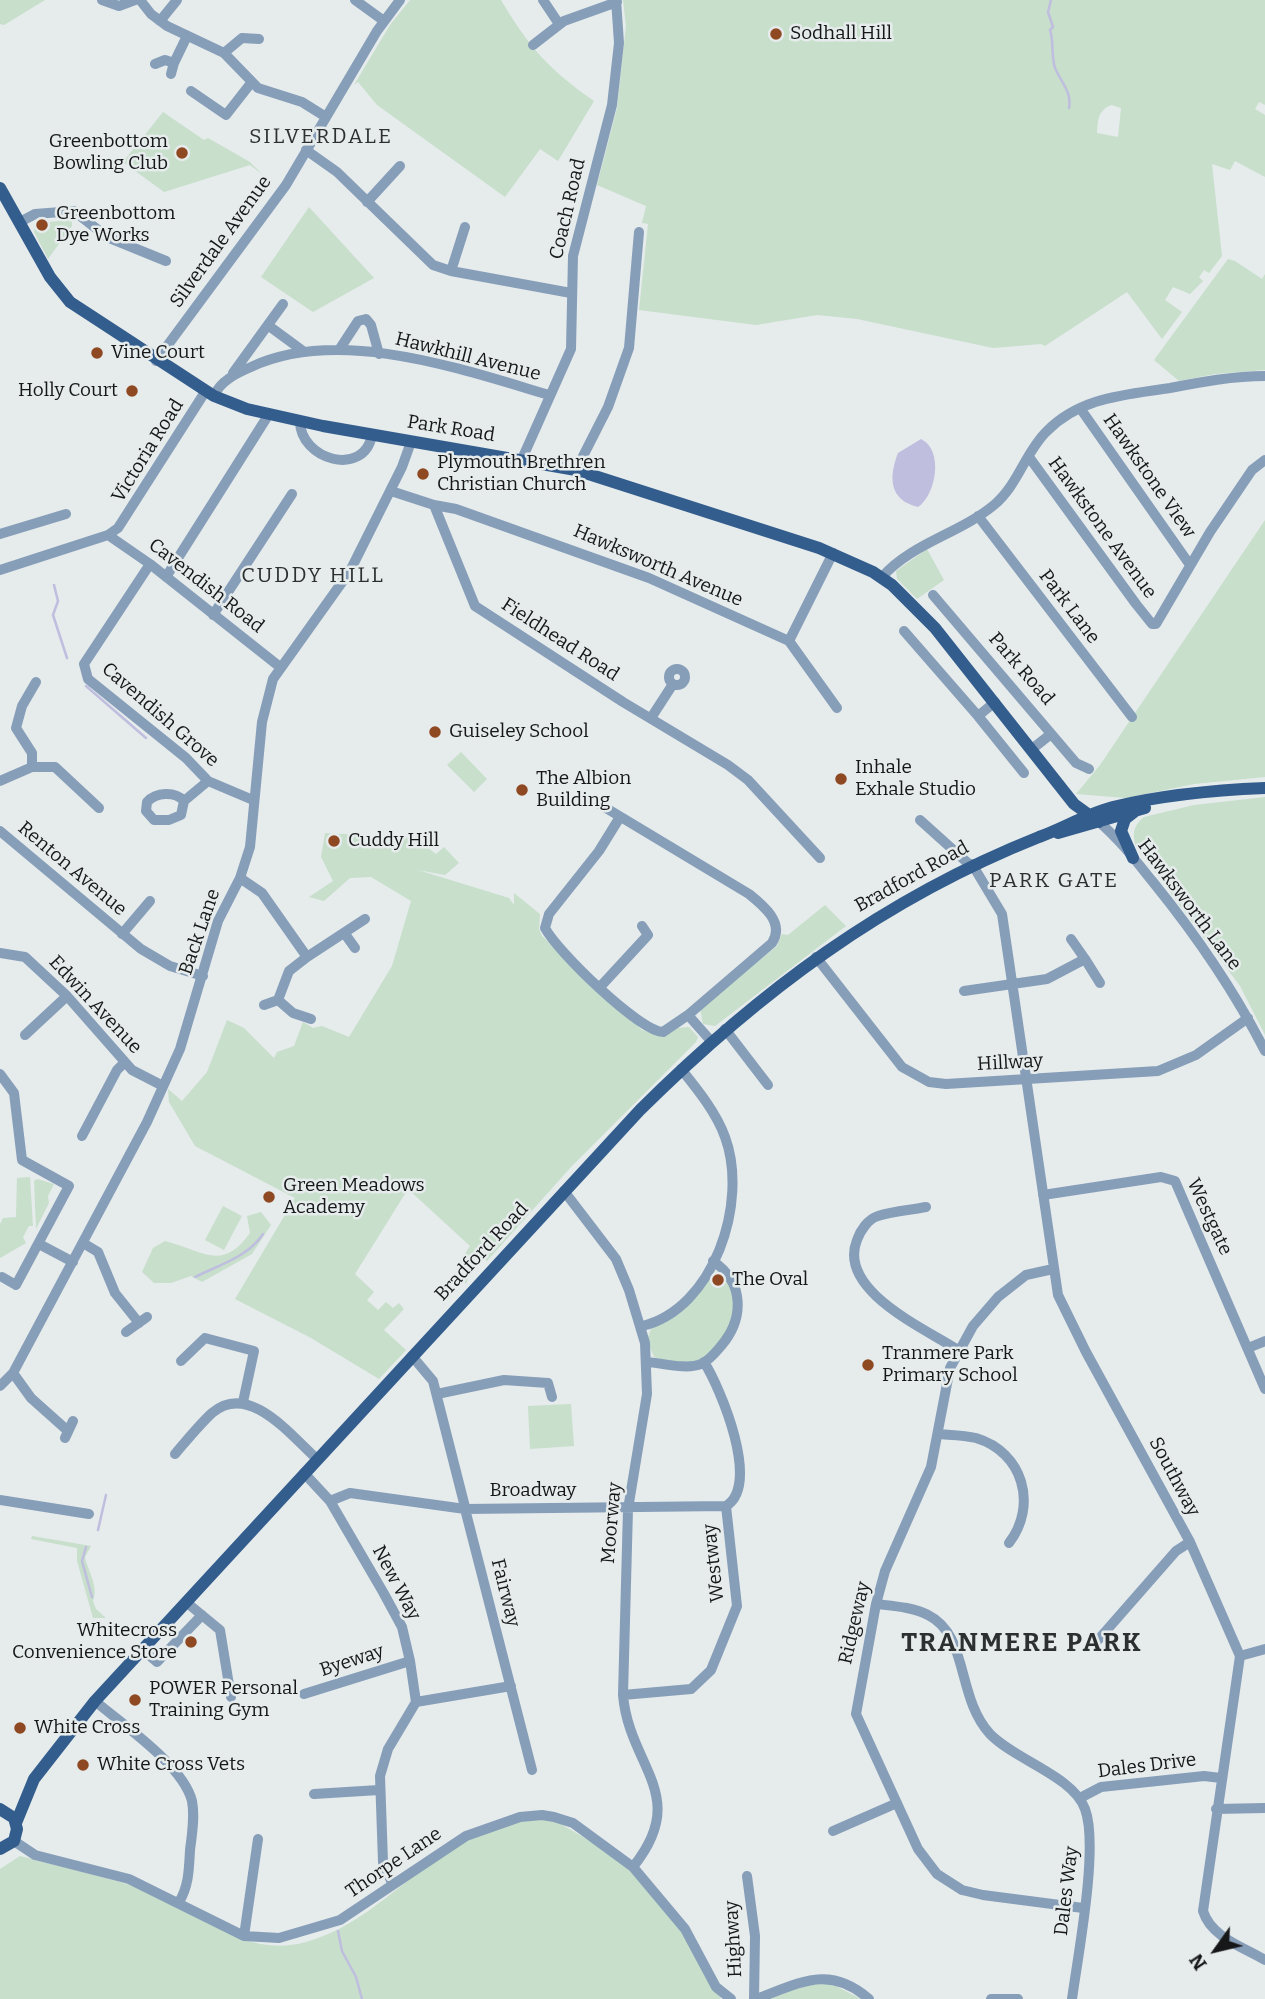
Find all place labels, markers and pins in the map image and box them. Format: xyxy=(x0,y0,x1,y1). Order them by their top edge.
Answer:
place label: Sodhall Hill xyxy=(790,23,892,45)
marker: Sodhall Hill xyxy=(768,26,784,42)
place label: Greenbottom Bowling Club xyxy=(49,131,168,175)
marker: Greenbottom Bowling Club xyxy=(174,145,190,161)
place label: Greenbottom Dye Works xyxy=(56,203,175,247)
marker: Greenbottom Dye Works xyxy=(34,217,50,233)
place label: Vine Court xyxy=(111,342,205,364)
marker: Vine Court xyxy=(89,345,105,361)
place label: Holly Court xyxy=(18,380,118,402)
marker: Holly Court xyxy=(124,383,140,399)
place label: Plymouth Brethren Christian Church xyxy=(437,452,605,496)
marker: Plymouth Brethren Christian Church xyxy=(415,466,431,482)
place label: Guiseley School xyxy=(449,721,589,743)
marker: Guiseley School xyxy=(427,724,443,740)
place label: Inhale Exhale Studio xyxy=(855,757,976,801)
place label: The Albion Building xyxy=(536,768,631,812)
marker: Inhale Exhale Studio xyxy=(833,771,849,787)
marker: The Albion Building xyxy=(514,782,530,798)
place label: Cuddy Hill xyxy=(348,830,439,852)
marker: Cuddy Hill xyxy=(326,833,342,849)
place label: Green Meadows Academy xyxy=(283,1175,425,1219)
marker: Green Meadows Academy xyxy=(261,1189,277,1205)
place label: The Oval xyxy=(732,1269,808,1291)
marker: The Oval xyxy=(710,1272,726,1288)
place label: Tranmere Park Primary School xyxy=(882,1343,1018,1387)
marker: Tranmere Park Primary School xyxy=(860,1357,876,1373)
place label: Whitecross Convenience Store xyxy=(12,1620,177,1664)
marker: Whitecross Convenience Store xyxy=(183,1634,199,1650)
place label: POWER Personal Training Gym xyxy=(149,1678,298,1722)
marker: POWER Personal Training Gym xyxy=(127,1692,143,1708)
place label: White Cross xyxy=(34,1717,140,1739)
marker: White Cross xyxy=(12,1720,28,1736)
place label: White Cross Vets xyxy=(97,1754,245,1776)
marker: White Cross Vets xyxy=(75,1757,91,1773)

